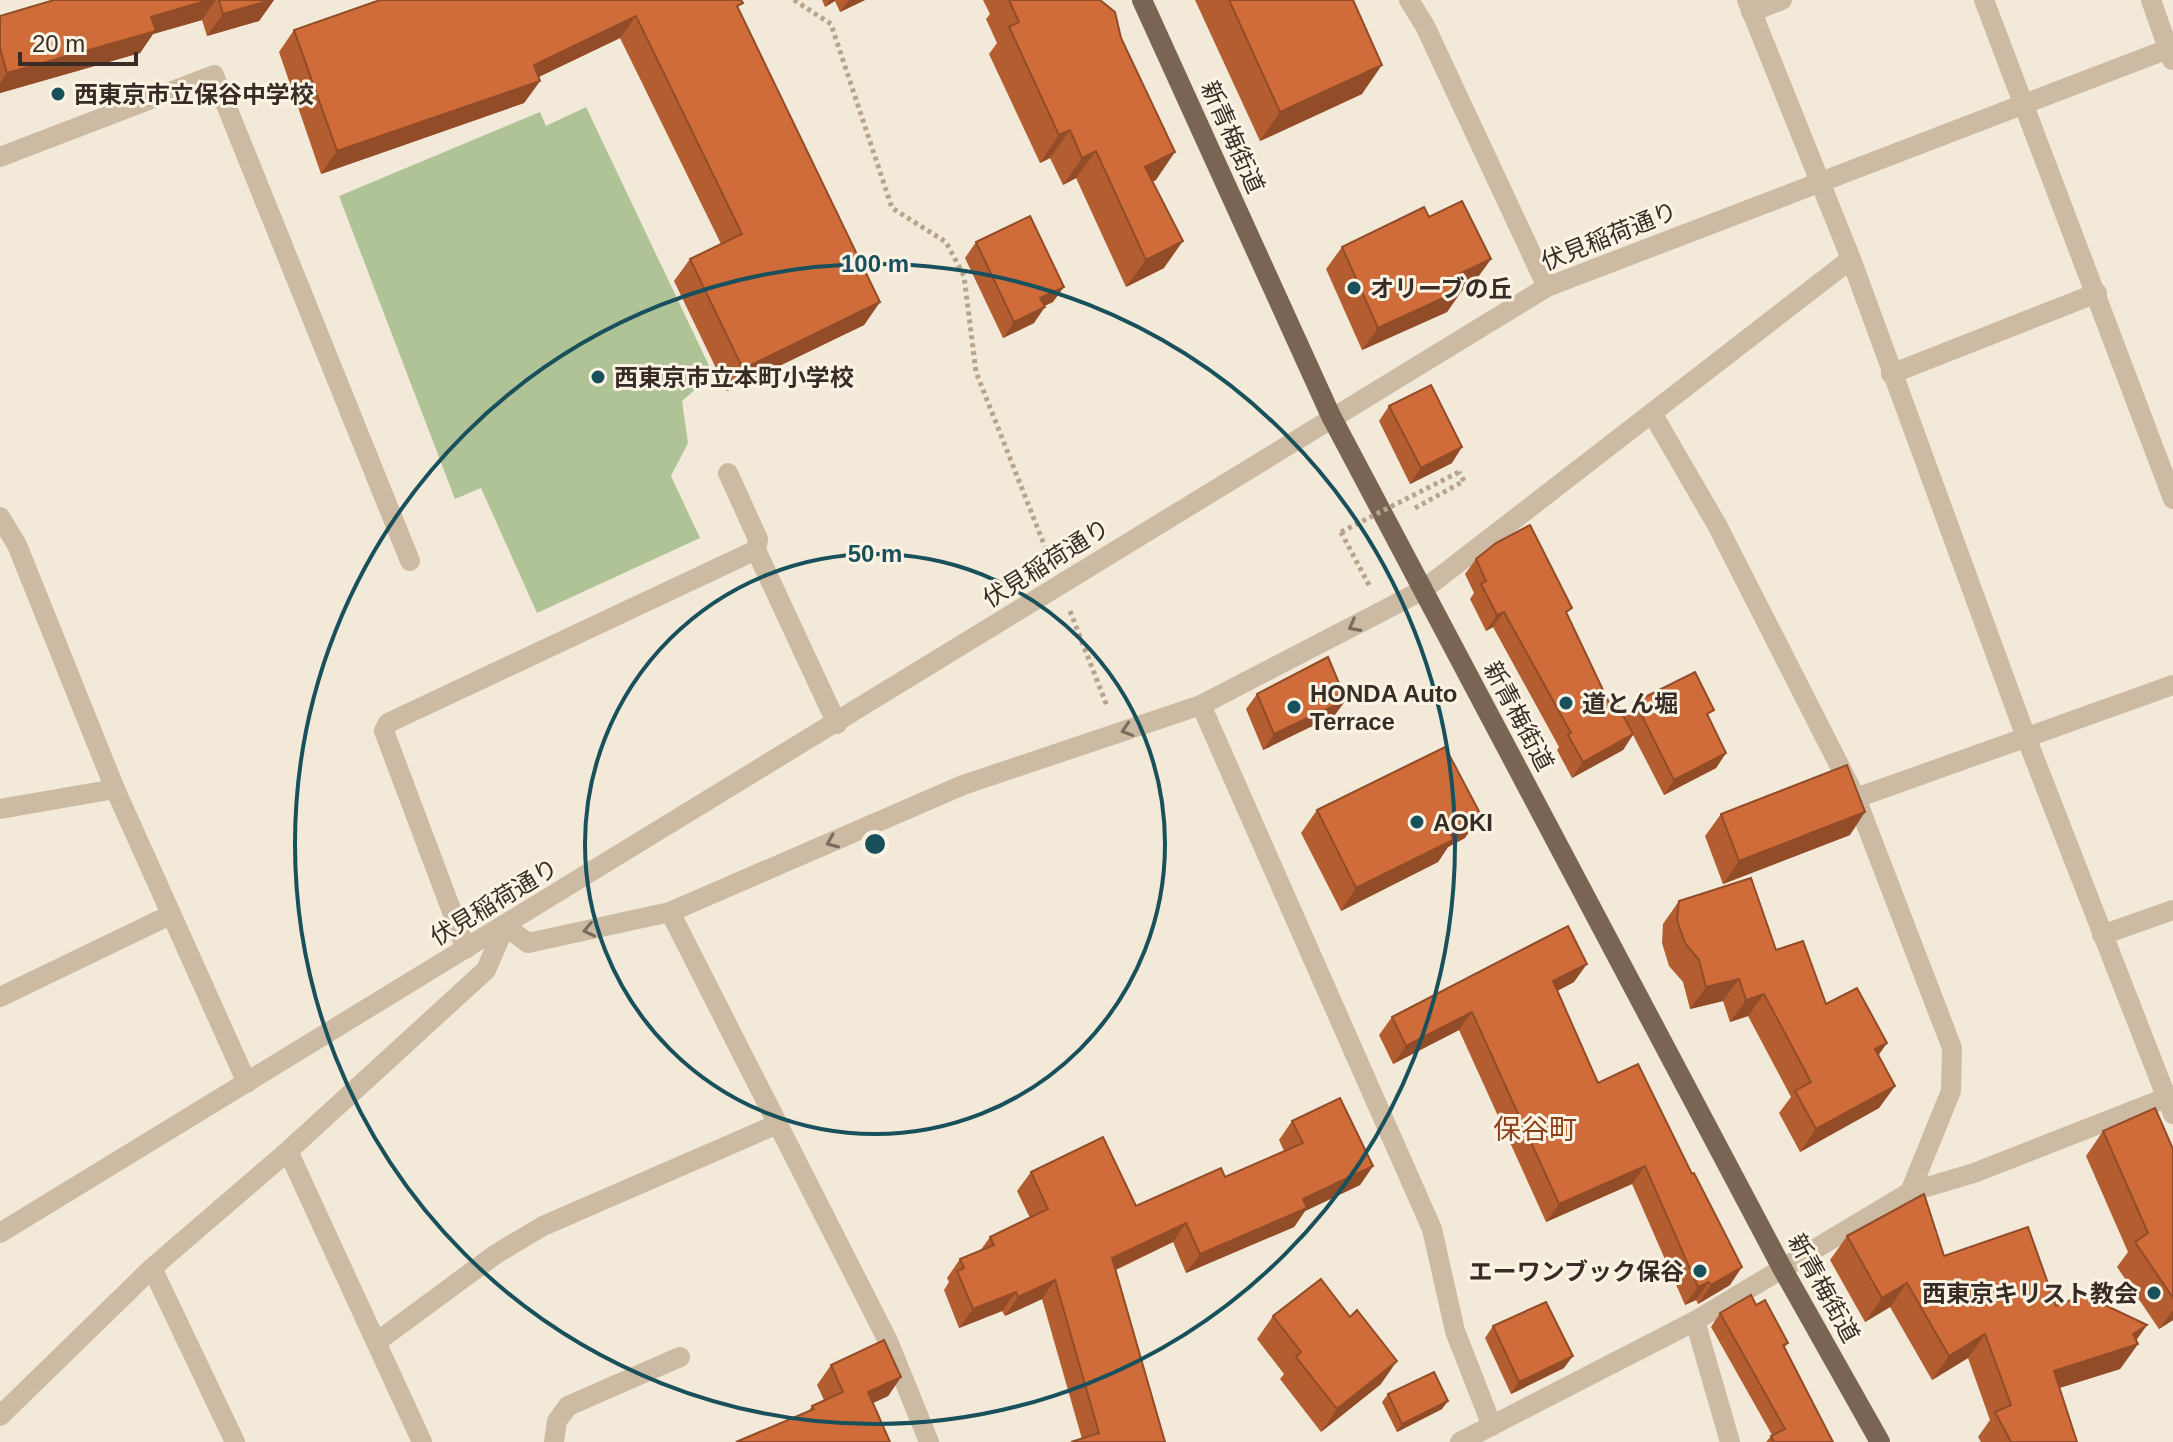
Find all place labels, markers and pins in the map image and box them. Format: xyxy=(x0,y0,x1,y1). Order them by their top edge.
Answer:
place label: 西東京市立保谷中学校 xyxy=(74,81,314,108)
marker: 西東京市立保谷中学校 xyxy=(49,85,67,103)
place label: オリーブの丘 xyxy=(1370,275,1513,302)
marker: オリーブの丘 xyxy=(1345,279,1363,297)
place label: 西東京市立本町小学校 xyxy=(614,364,854,391)
marker: 西東京市立本町小学校 xyxy=(589,368,607,386)
place label: HONDA Auto Terrace xyxy=(1310,680,1458,735)
place label: 道とん堀 xyxy=(1582,690,1678,717)
marker: 道とん堀 xyxy=(1557,694,1575,712)
marker: HONDA Auto Terrace xyxy=(1285,698,1303,716)
place label: AOKI xyxy=(1433,809,1493,836)
marker: AOKI xyxy=(1408,813,1426,831)
centre of rings xyxy=(861,830,889,858)
place label: エーワンブック保谷 xyxy=(1469,1258,1684,1285)
marker: エーワンブック保谷 xyxy=(1691,1262,1709,1280)
place label: 西東京キリスト教会 xyxy=(1922,1280,2138,1307)
marker: 西東京キリスト教会 xyxy=(2145,1284,2163,1302)

